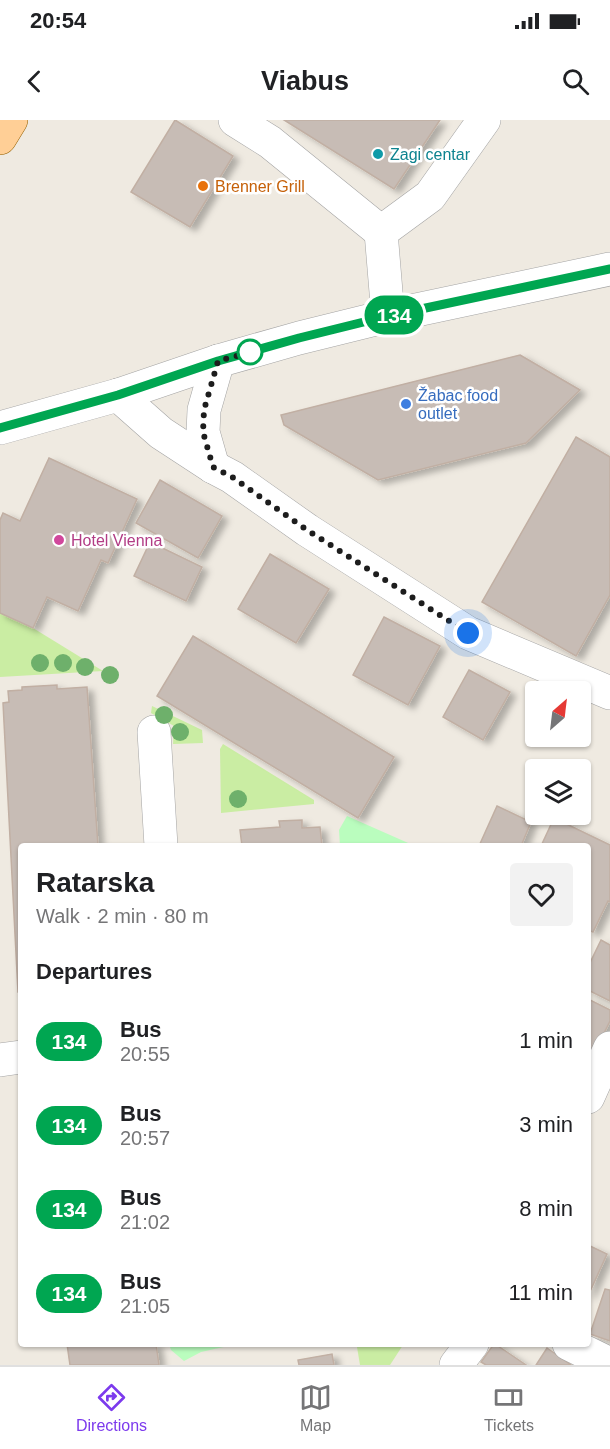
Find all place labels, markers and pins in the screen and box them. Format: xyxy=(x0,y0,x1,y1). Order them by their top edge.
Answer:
place label: Zagi centar xyxy=(390,146,471,163)
marker: Zagi centar xyxy=(371,147,385,161)
place label: Brenner Grill xyxy=(215,178,305,195)
marker: Brenner Grill xyxy=(196,179,210,193)
unlabelled marker xyxy=(237,339,263,365)
place label: Žabac food outlet xyxy=(418,386,498,422)
marker: Žabac food outlet xyxy=(399,397,413,411)
place label: Hotel Vienna xyxy=(71,532,162,549)
marker: Hotel Vienna xyxy=(52,533,66,547)

